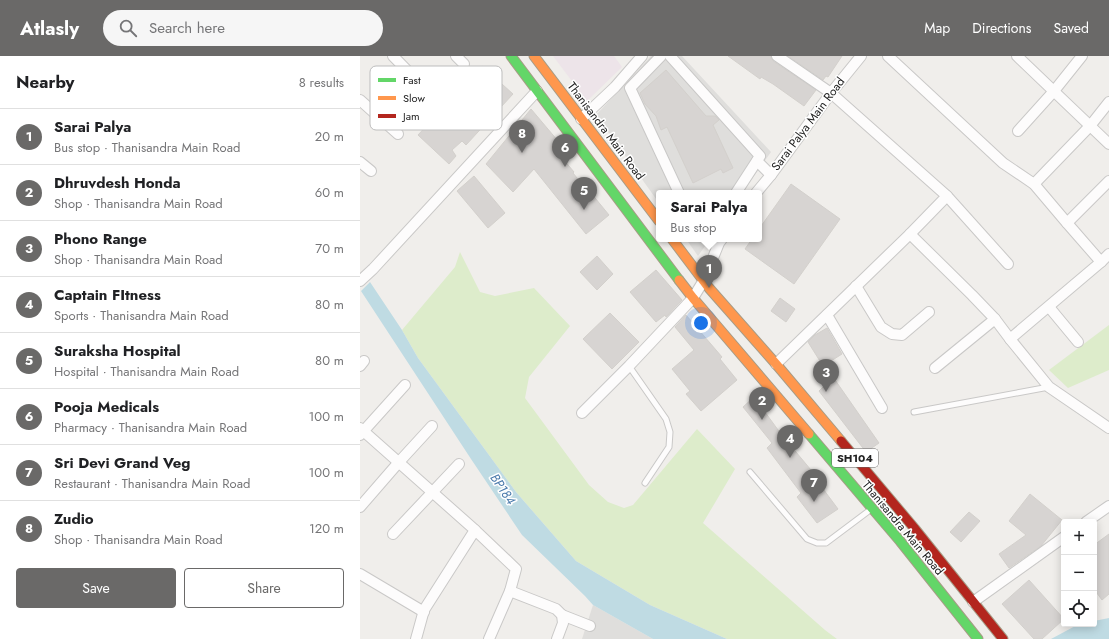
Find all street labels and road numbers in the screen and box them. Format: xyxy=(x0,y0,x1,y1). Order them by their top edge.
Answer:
street label: Sarai Palya Main Road xyxy=(767,74,849,174)
street label: Thanisandra Main Road xyxy=(563,78,649,184)
road number: SH104 xyxy=(832,449,878,467)
street label: Thanisandra Main Road xyxy=(858,477,948,579)

